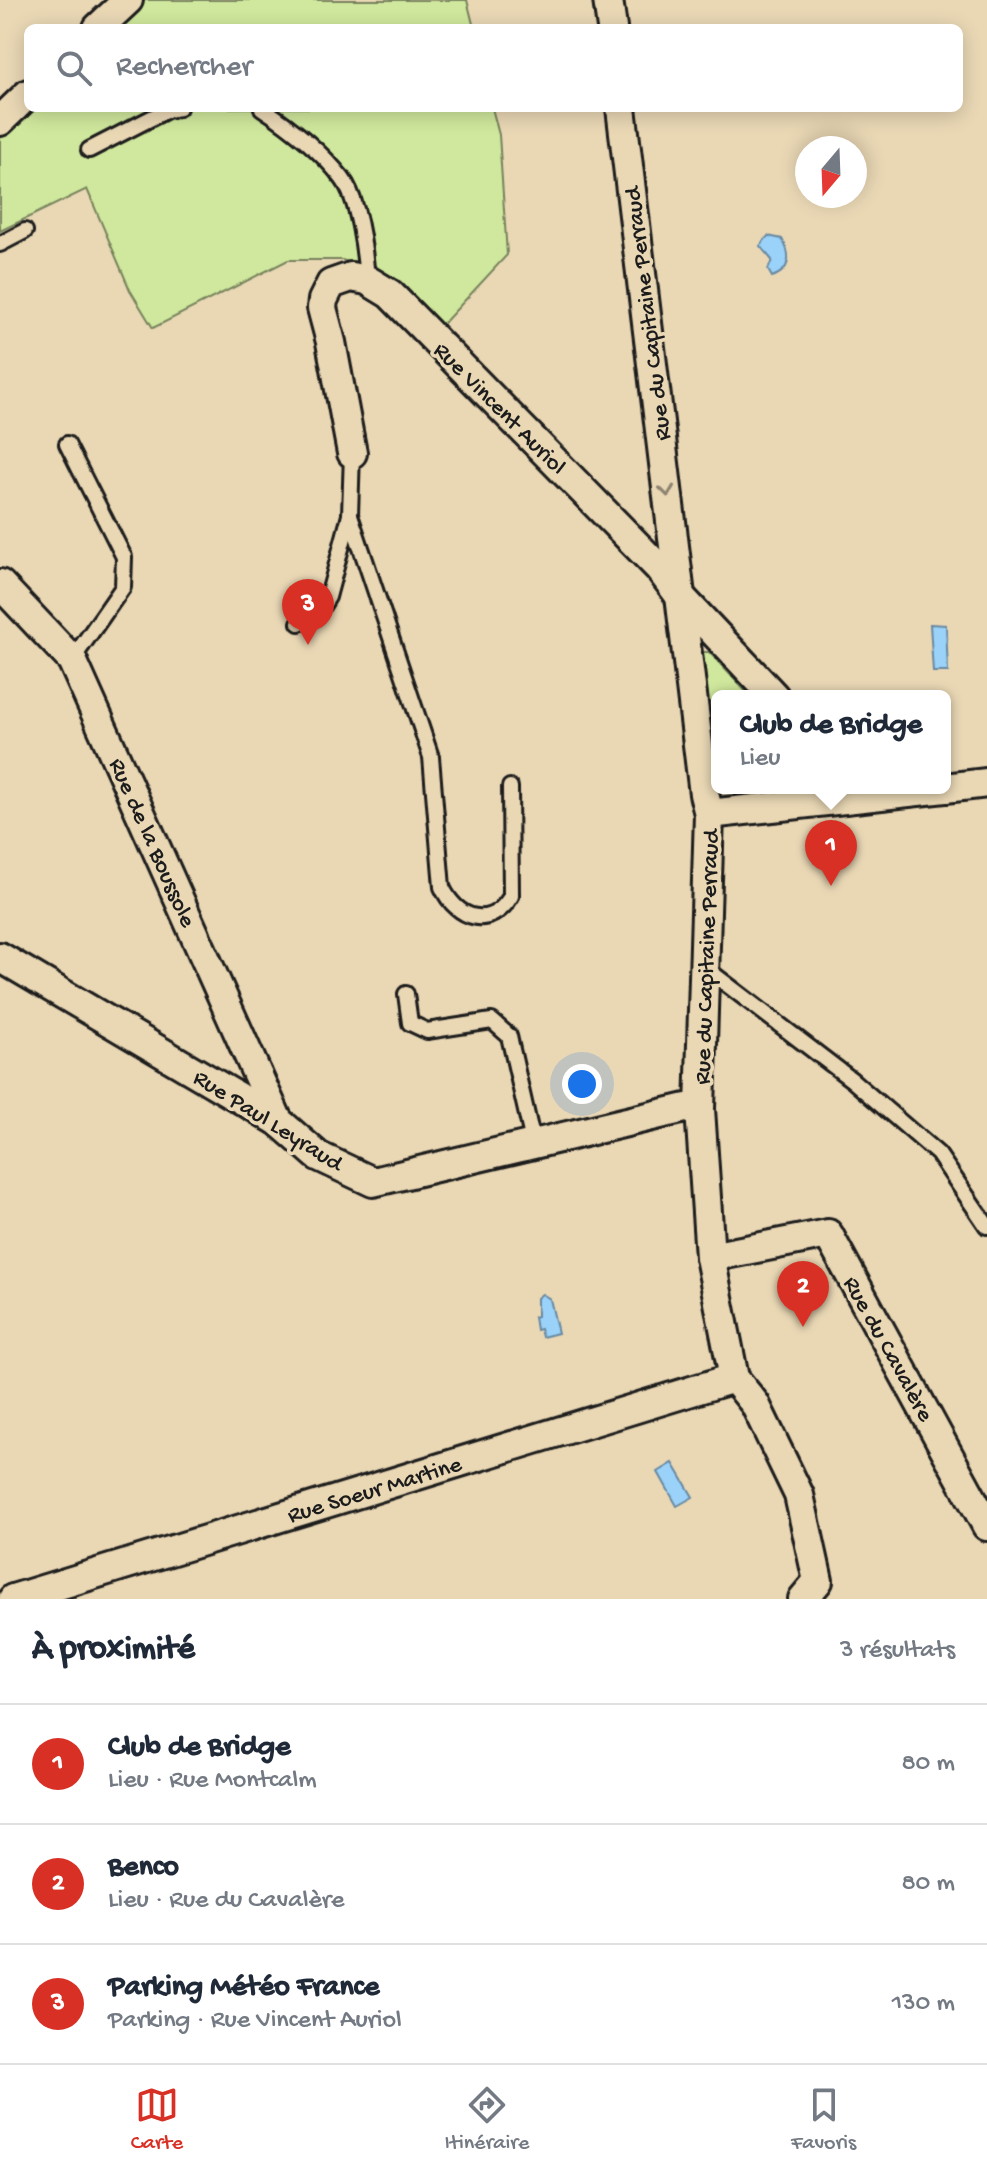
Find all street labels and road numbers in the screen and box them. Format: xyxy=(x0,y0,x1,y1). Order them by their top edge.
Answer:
street label: Rue du Capitaine Perraud xyxy=(619,183,679,442)
street label: Rue Vincent Auriol xyxy=(426,337,571,482)
street label: Rue de la Boussole xyxy=(101,754,201,933)
street label: Rue du Capitaine Perraud xyxy=(690,827,728,1085)
street label: Rue Paul Leyraud xyxy=(187,1064,349,1181)
street label: Rue du Cavalère xyxy=(835,1272,939,1428)
street label: Rue Soeur Martine xyxy=(284,1451,466,1532)

